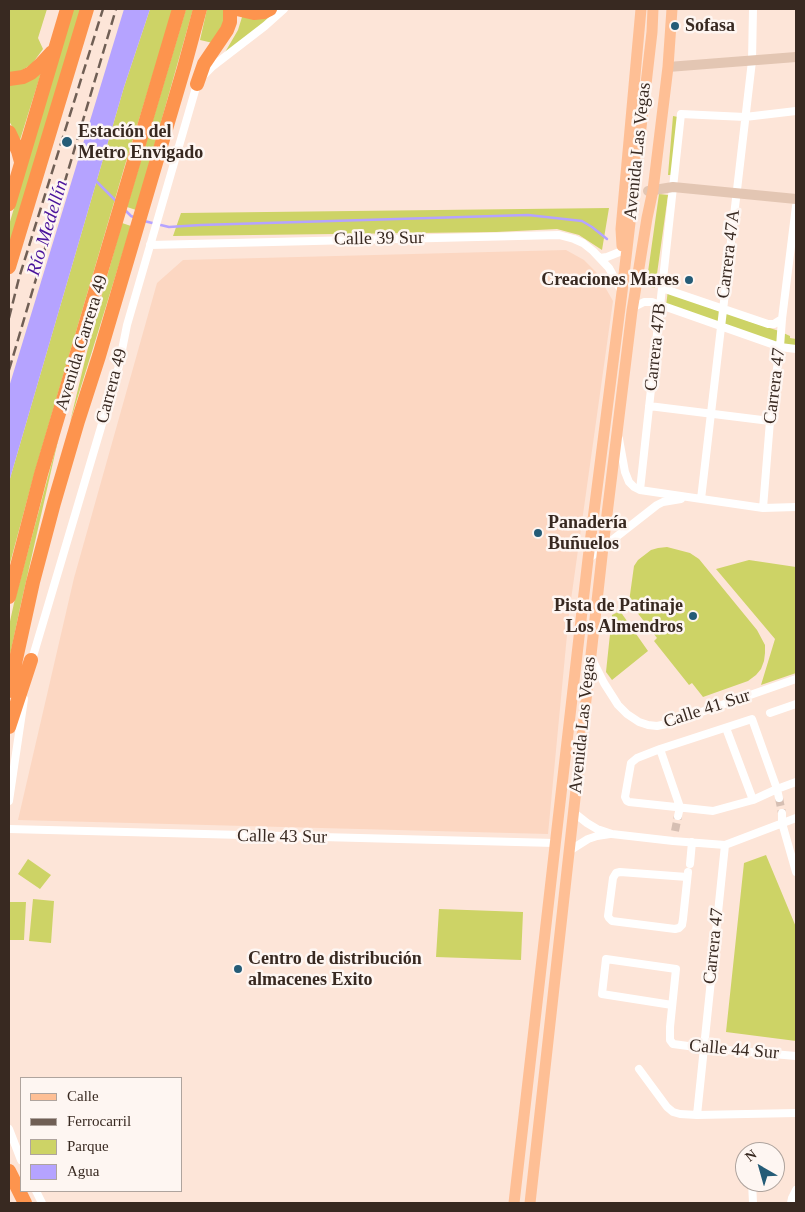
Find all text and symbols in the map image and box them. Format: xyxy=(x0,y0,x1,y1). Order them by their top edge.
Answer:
place label: Sofasa xyxy=(685,15,735,37)
marker: Sofasa xyxy=(669,20,681,32)
street label: Avenida Las Vegas xyxy=(620,81,656,221)
place label: Estación del Metro Envigado xyxy=(78,121,203,163)
marker: Estación del Metro Envigado xyxy=(60,135,74,149)
water label: Río Medellín xyxy=(23,177,73,279)
street label: Carrera 47A xyxy=(713,208,745,300)
street label: Calle 39 Sur xyxy=(334,227,424,251)
place label: Creaciones Mares xyxy=(541,269,679,291)
street label: Avenida Carrera 49 xyxy=(51,273,113,413)
marker: Creaciones Mares xyxy=(683,274,695,286)
street label: Carrera 47B xyxy=(641,302,671,392)
street label: Carrera 49 xyxy=(92,346,132,426)
street label: Carrera 47 xyxy=(760,347,790,425)
place label: Panadería Buñuelos xyxy=(548,512,627,554)
marker: Panadería Buñuelos xyxy=(532,527,544,539)
place label: Pista de Patinaje Los Almendros xyxy=(554,595,683,638)
marker: Pista de Patinaje Los Almendros xyxy=(687,610,699,622)
street label: Avenida Las Vegas xyxy=(565,655,601,795)
street label: Calle 41 Sur xyxy=(661,685,753,733)
street label: Calle 43 Sur xyxy=(237,825,327,849)
street label: Carrera 47 xyxy=(699,907,729,985)
place label: Centro de distribución almacenes Exito xyxy=(248,948,422,991)
marker: Centro de distribución almacenes Exito xyxy=(232,963,244,975)
street label: Calle 44 Sur xyxy=(688,1035,780,1065)
legend xyxy=(20,1077,182,1192)
text: Calle xyxy=(67,1088,99,1104)
text: Ferrocarril xyxy=(67,1113,131,1129)
text: Parque xyxy=(67,1138,109,1154)
north arrow xyxy=(735,1142,785,1192)
text: N xyxy=(742,1147,760,1165)
text: Agua xyxy=(67,1163,100,1179)

